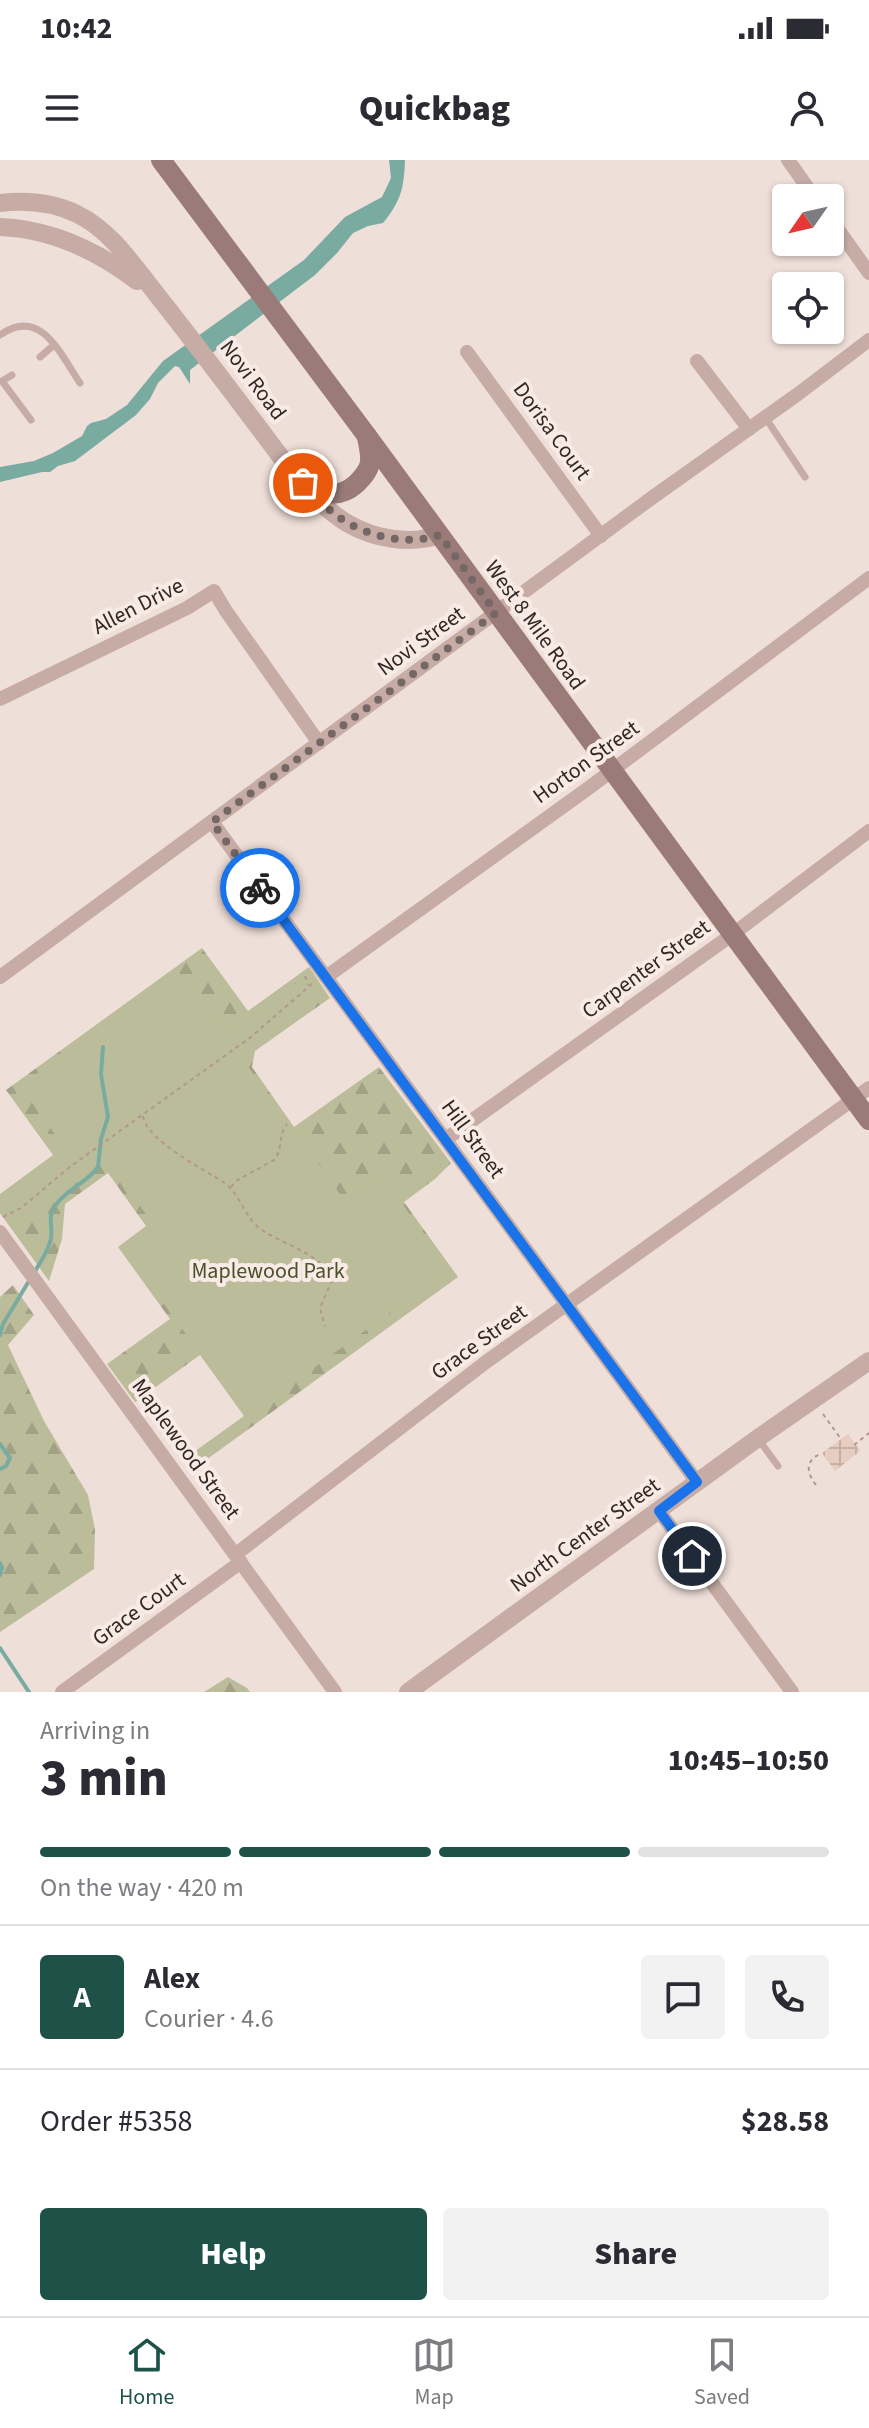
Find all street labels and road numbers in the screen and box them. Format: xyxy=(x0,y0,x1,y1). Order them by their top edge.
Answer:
street label: Novi Road xyxy=(212,333,294,427)
street label: Dorisa Court xyxy=(505,375,599,487)
street label: West 8 Mile Road xyxy=(477,553,593,697)
street label: Allen Drive xyxy=(87,569,189,643)
street label: Novi Street xyxy=(371,598,472,684)
street label: Horton Street xyxy=(526,712,646,812)
street label: Carpenter Street xyxy=(575,911,717,1027)
street label: Hill Street xyxy=(433,1093,513,1185)
street label: Grace Street xyxy=(424,1296,534,1388)
street label: Maplewood Street xyxy=(124,1372,248,1527)
street label: North Center Street xyxy=(503,1469,667,1600)
street label: Grace Court xyxy=(86,1564,193,1654)

